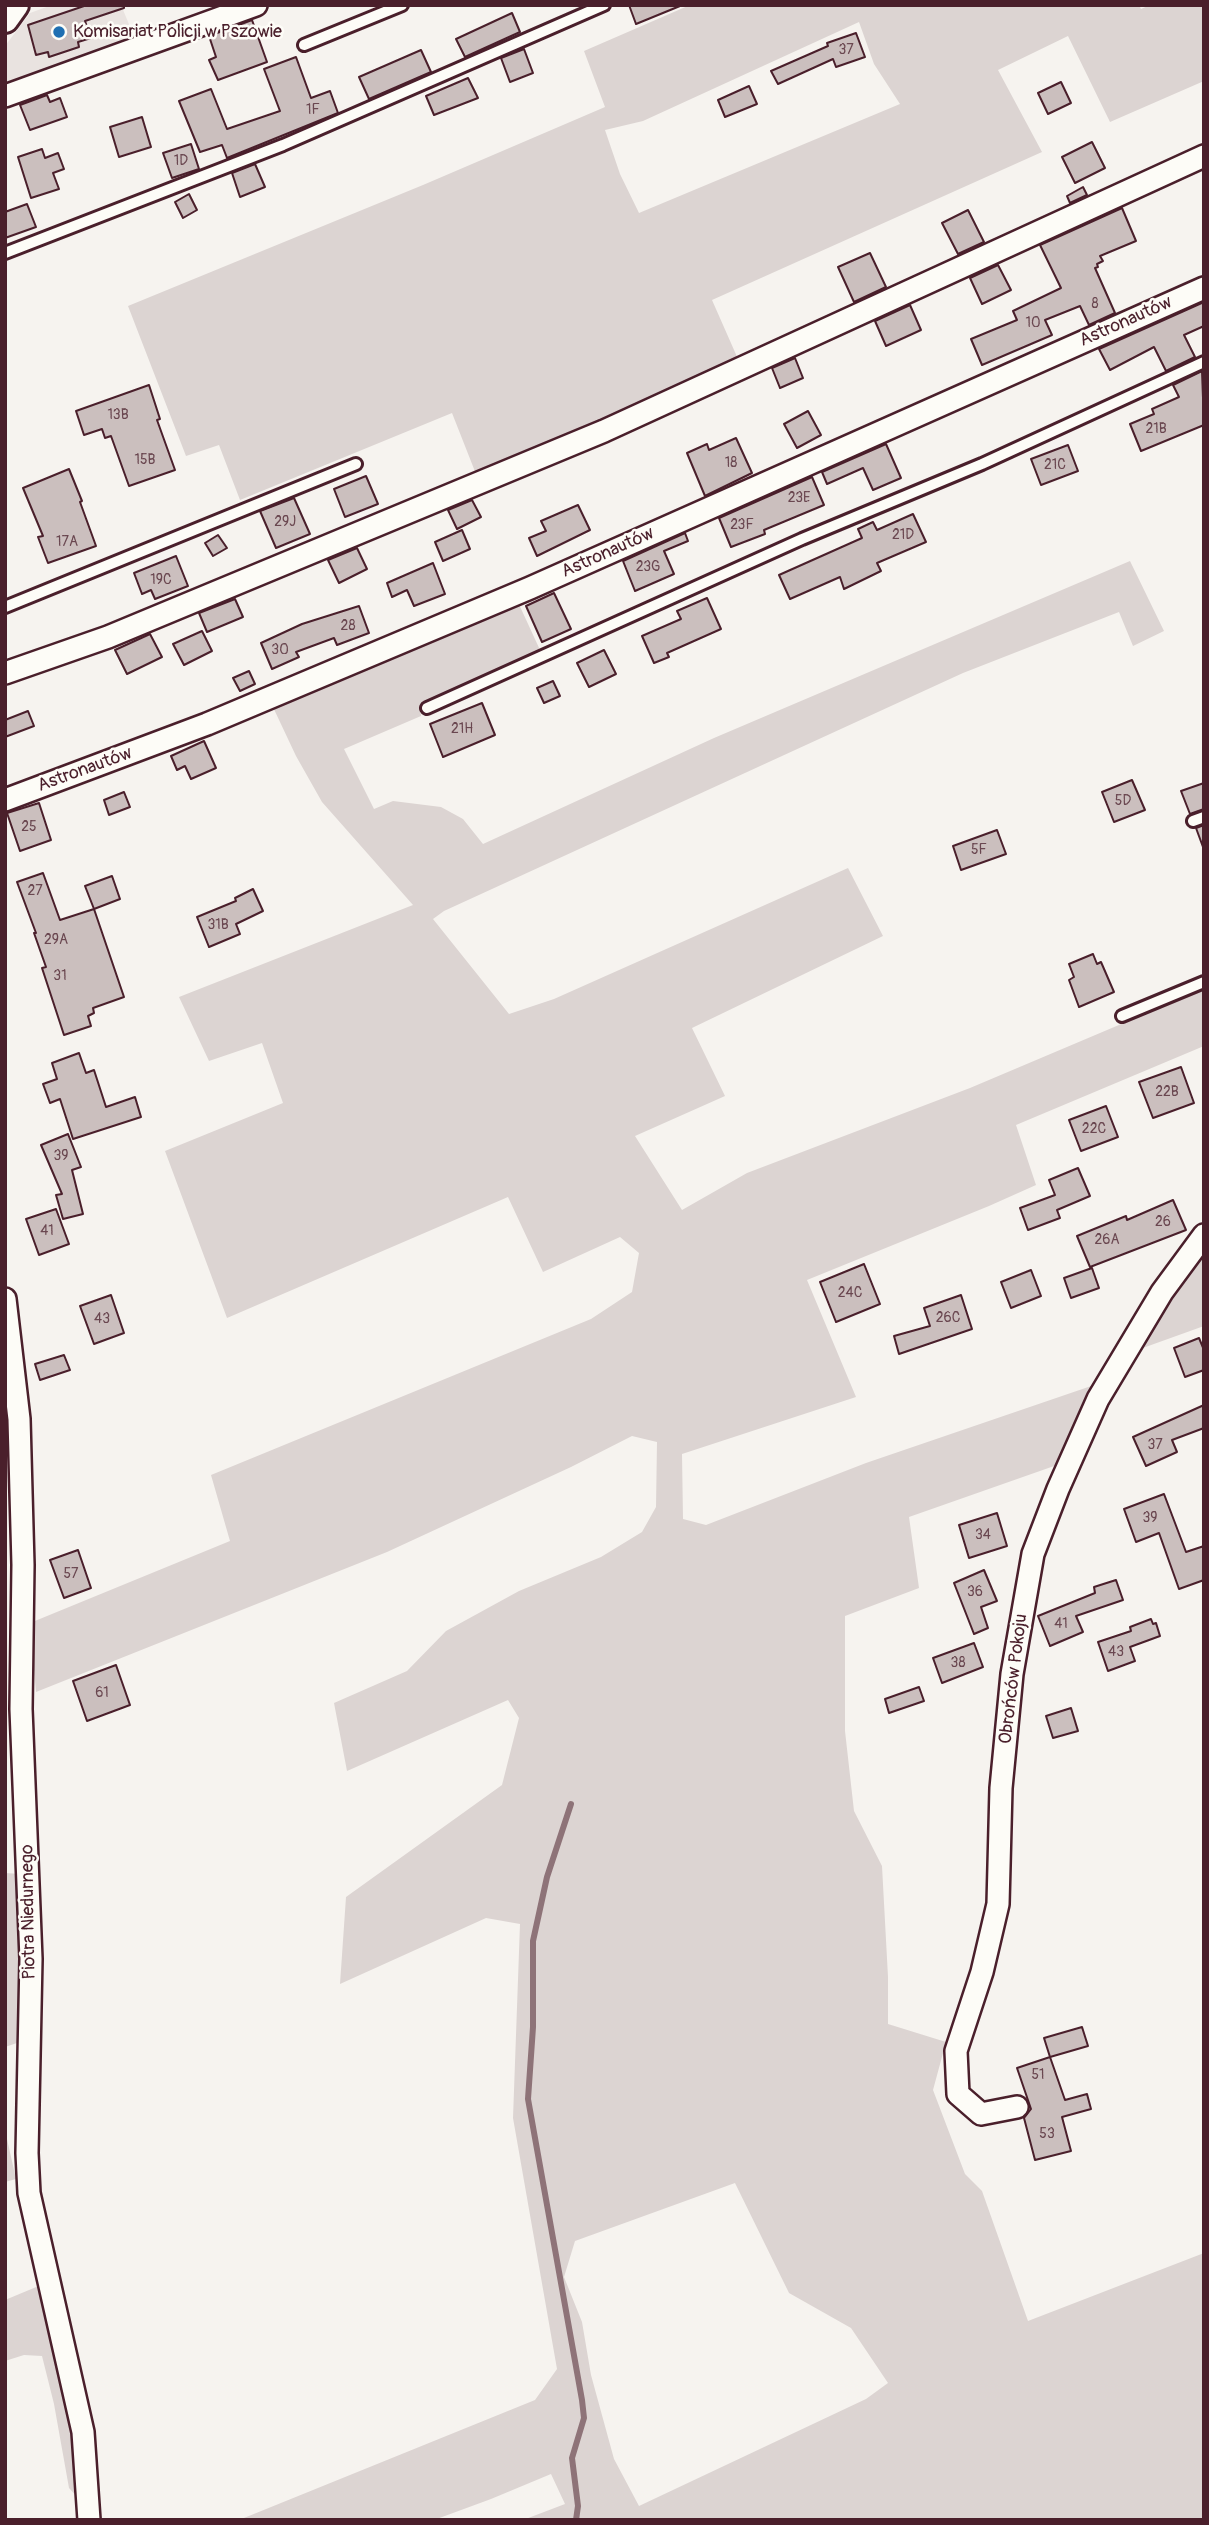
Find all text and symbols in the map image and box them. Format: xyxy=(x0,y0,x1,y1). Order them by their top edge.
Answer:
place label: Komisariat Policji w Pszowie xyxy=(73,21,282,43)
marker: Komisariat Policji w Pszowie xyxy=(51,24,67,40)
house number: 37 xyxy=(838,42,854,58)
house number: 1F xyxy=(306,102,320,118)
house number: 1D xyxy=(174,153,188,169)
street label: Astronautów xyxy=(1076,292,1176,352)
house number: 8 xyxy=(1091,296,1099,312)
house number: 10 xyxy=(1025,315,1041,331)
house number: 13B xyxy=(107,407,129,423)
house number: 21B xyxy=(1145,421,1167,437)
house number: 15B xyxy=(135,452,155,468)
house number: 18 xyxy=(725,455,737,471)
house number: 21C xyxy=(1044,457,1066,473)
house number: 23E xyxy=(788,490,810,506)
house number: 29J xyxy=(274,514,296,530)
house number: 23F xyxy=(730,517,754,533)
street label: Astronautów xyxy=(558,523,658,583)
house number: 21D xyxy=(892,527,914,543)
house number: 17A xyxy=(56,534,78,550)
house number: 23G xyxy=(636,559,660,575)
house number: 19C xyxy=(150,572,172,588)
house number: 28 xyxy=(341,618,355,634)
house number: 30 xyxy=(271,642,289,658)
house number: 21H xyxy=(451,721,473,737)
street label: Astronautów xyxy=(35,743,135,797)
house number: 5D xyxy=(1115,793,1131,809)
house number: 25 xyxy=(21,819,37,835)
house number: 5F xyxy=(971,842,987,858)
house number: 27 xyxy=(27,883,43,899)
house number: 31B xyxy=(207,917,229,933)
house number: 29A xyxy=(44,932,68,948)
house number: 31 xyxy=(53,968,67,984)
house number: 22B xyxy=(1155,1084,1179,1100)
house number: 22C xyxy=(1082,1121,1106,1137)
house number: 39 xyxy=(53,1148,69,1164)
house number: 26 xyxy=(1155,1214,1171,1230)
house number: 41 xyxy=(40,1223,54,1239)
house number: 26A xyxy=(1094,1232,1120,1248)
house number: 24C xyxy=(838,1285,862,1301)
house number: 26C xyxy=(936,1310,960,1326)
house number: 43 xyxy=(94,1311,110,1327)
house number: 37 xyxy=(1147,1437,1163,1453)
house number: 39 xyxy=(1142,1510,1158,1526)
house number: 34 xyxy=(975,1527,991,1543)
house number: 57 xyxy=(64,1566,78,1582)
house number: 36 xyxy=(967,1584,983,1600)
street label: Obrońców Pokoju xyxy=(995,1613,1033,1745)
house number: 41 xyxy=(1054,1616,1068,1632)
house number: 43 xyxy=(1108,1644,1124,1660)
house number: 38 xyxy=(951,1655,965,1671)
house number: 61 xyxy=(95,1685,109,1701)
street label: Piotra Niedurnego xyxy=(17,1844,41,1980)
house number: 51 xyxy=(1031,2067,1045,2083)
house number: 53 xyxy=(1039,2126,1055,2142)

